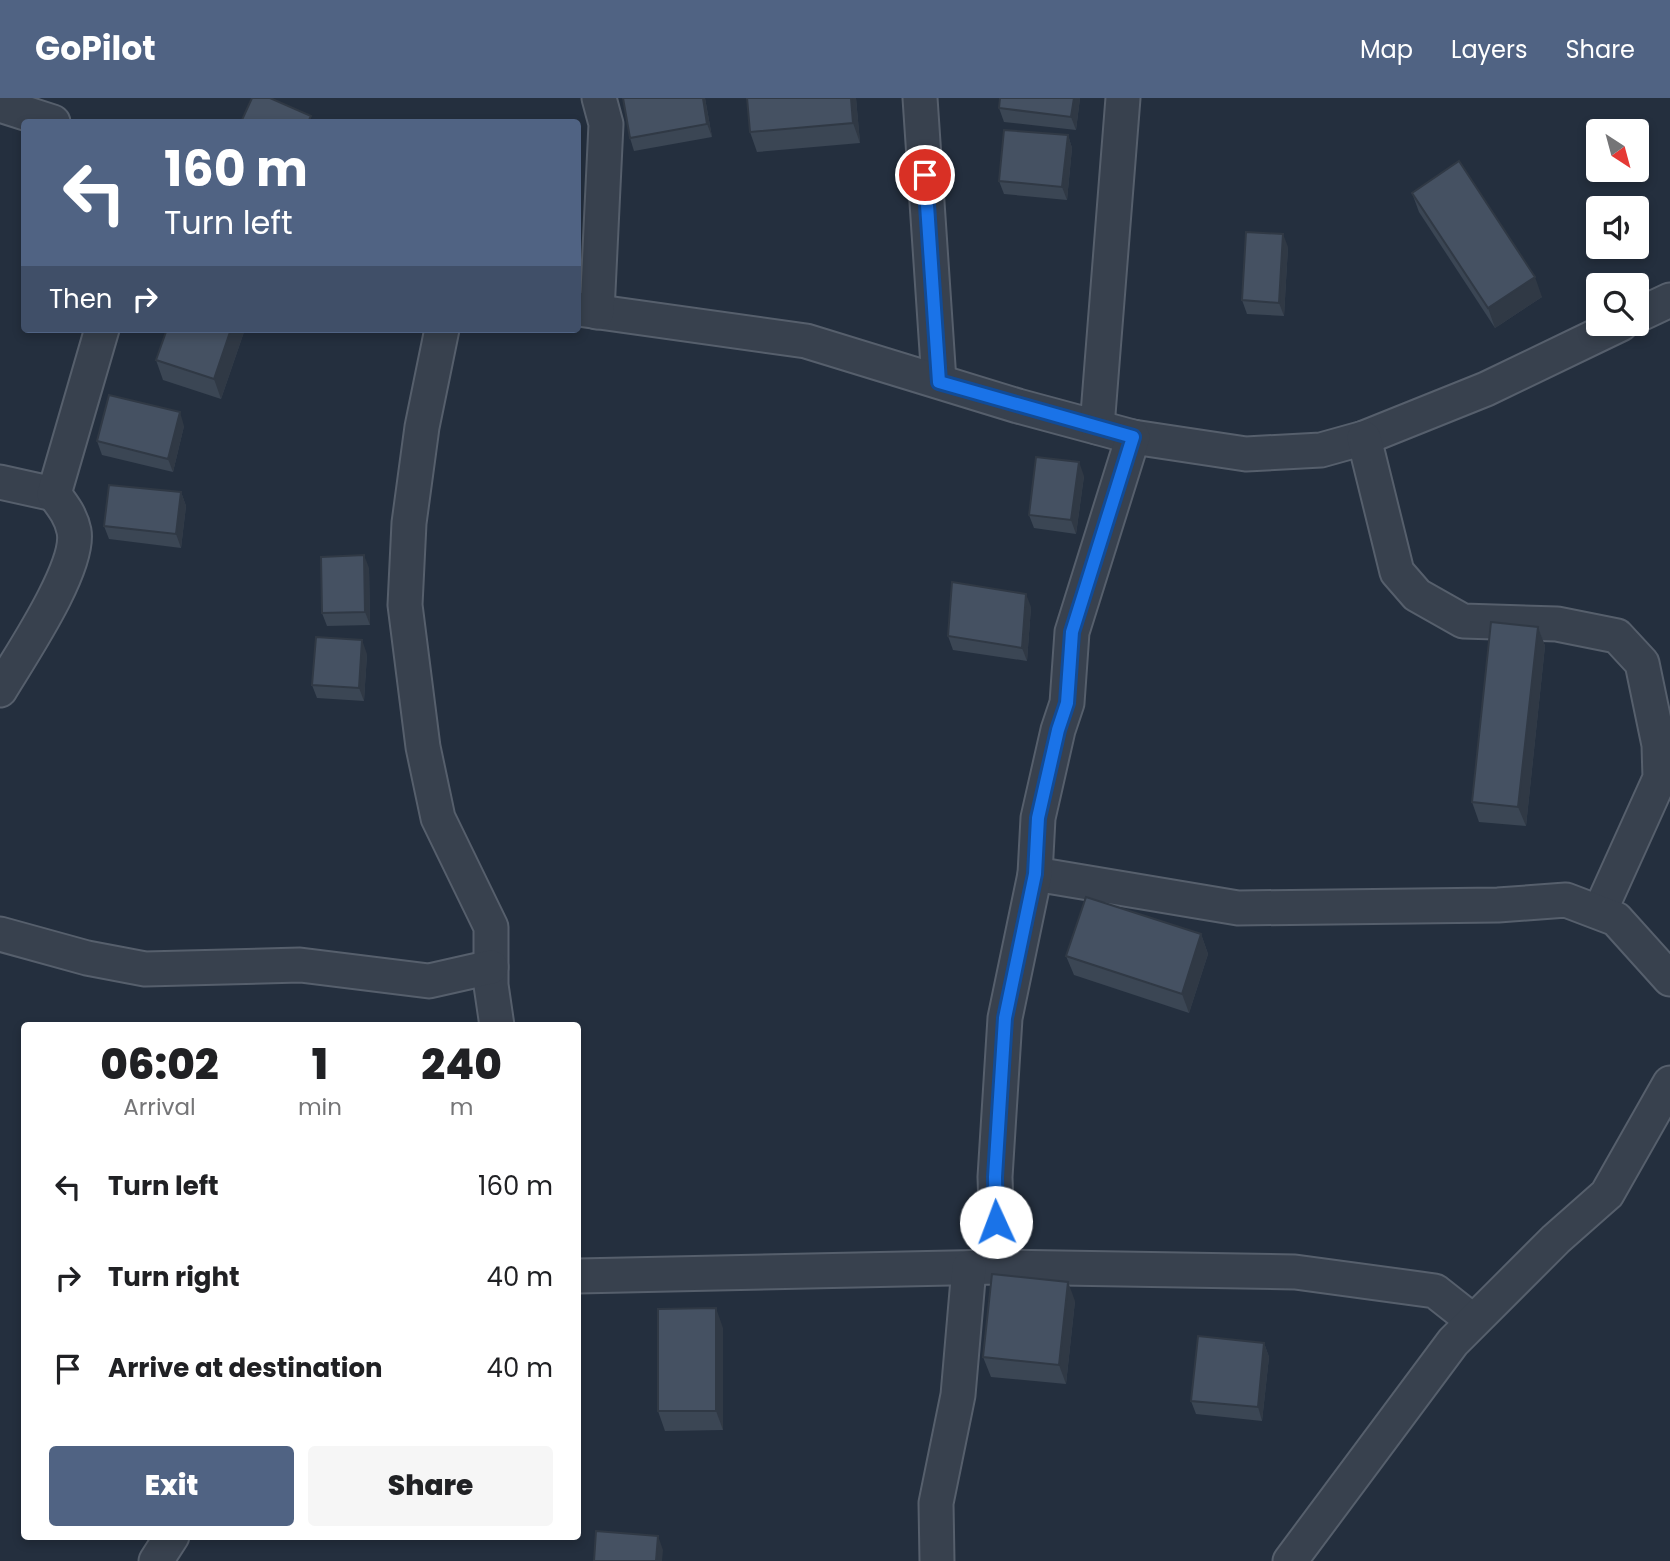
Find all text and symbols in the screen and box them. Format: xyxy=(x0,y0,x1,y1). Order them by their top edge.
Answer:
text: GoPilot xyxy=(35,25,156,72)
text: Map xyxy=(1360,33,1413,66)
text: Layers xyxy=(1451,33,1527,66)
text: Share xyxy=(1565,33,1635,66)
north arrow xyxy=(1586,119,1648,182)
map controls xyxy=(1586,119,1649,336)
text: 160 m xyxy=(164,135,308,203)
pin xyxy=(895,145,955,205)
icon: left xyxy=(49,147,140,238)
icon: arrive xyxy=(906,156,944,194)
button: sound xyxy=(1586,196,1649,259)
text: Turn left xyxy=(164,200,293,245)
button: search xyxy=(1586,273,1649,336)
icon: right xyxy=(126,280,164,318)
text: Then xyxy=(49,281,112,317)
text: 06:02 xyxy=(100,1035,219,1094)
text: 1 xyxy=(312,1035,328,1094)
text: 240 xyxy=(421,1035,502,1094)
text: Arrival xyxy=(123,1091,196,1123)
text: min xyxy=(298,1091,342,1123)
text: m xyxy=(450,1091,473,1123)
icon: left xyxy=(49,1168,87,1206)
text: Turn left xyxy=(108,1168,219,1204)
text: 160 m xyxy=(478,1168,553,1204)
position arrow xyxy=(959,1185,1033,1259)
icon: right xyxy=(49,1259,87,1297)
text: Turn right xyxy=(108,1259,240,1295)
text: 40 m xyxy=(487,1259,553,1295)
icon: arrive xyxy=(49,1350,87,1388)
text: Arrive at destination xyxy=(108,1350,383,1386)
text: 40 m xyxy=(487,1350,553,1386)
button: Exit xyxy=(49,1446,294,1526)
button: Share xyxy=(308,1446,553,1526)

